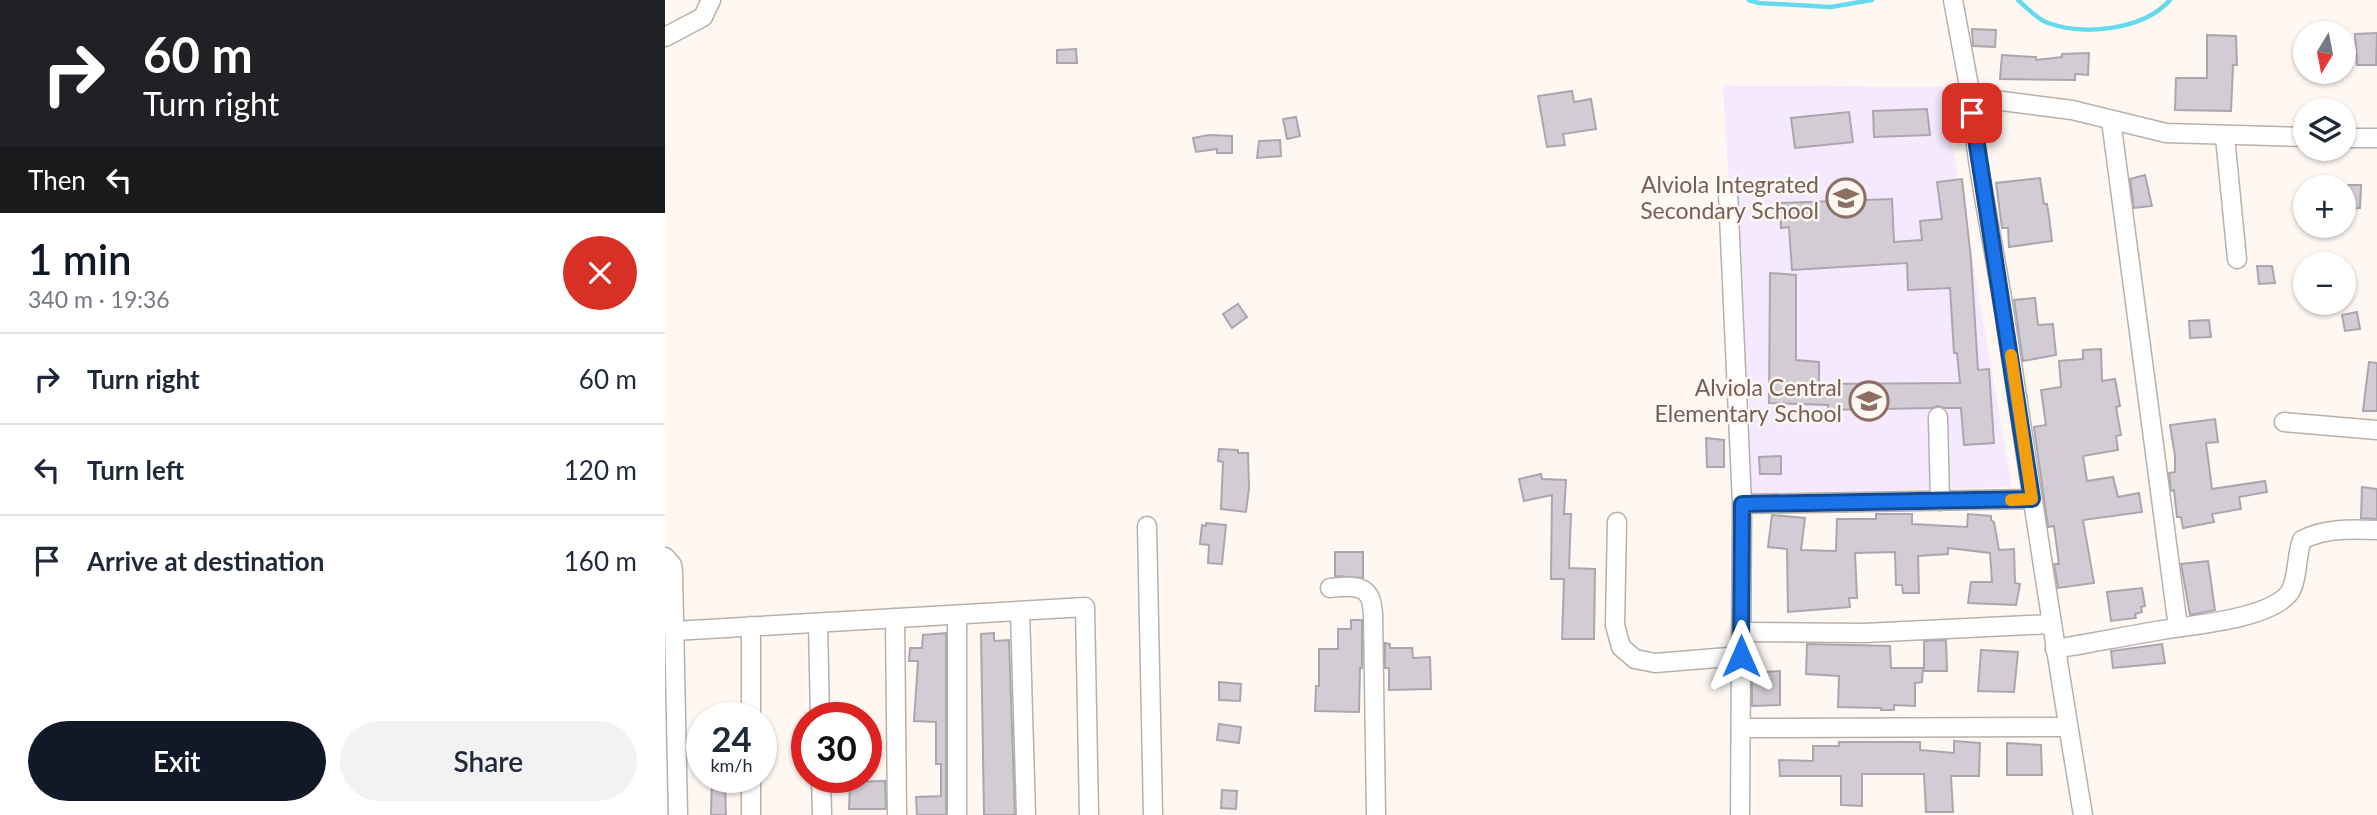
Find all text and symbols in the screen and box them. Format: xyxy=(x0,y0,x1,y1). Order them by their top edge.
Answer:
north arrow xyxy=(2293,21,2355,84)
map controls xyxy=(2293,21,2356,315)
text: 60 m xyxy=(143,25,253,83)
icon: right xyxy=(28,28,119,119)
pin xyxy=(1942,83,2002,143)
text: Turn right xyxy=(143,84,279,123)
icon: arrive xyxy=(1953,94,1991,132)
button: layers xyxy=(2293,98,2356,161)
icon: left xyxy=(100,161,138,199)
text: Then xyxy=(28,164,86,196)
place label: Alviola Integrated Secondary School xyxy=(1640,170,1819,224)
button: + xyxy=(2293,175,2356,238)
school or university icon: Alviola Integrated Secondary School xyxy=(1825,177,1867,219)
text: 1 min xyxy=(28,234,132,284)
button: close xyxy=(563,236,637,310)
button: − xyxy=(2293,252,2356,315)
text: 340 m · 19:36 xyxy=(28,285,170,313)
icon: right xyxy=(28,360,66,398)
text: Turn right xyxy=(87,363,200,395)
text: 60 m xyxy=(579,363,637,395)
place label: Alviola Central Elementary School xyxy=(1655,373,1842,427)
school or university icon: Alviola Central Elementary School xyxy=(1848,380,1890,422)
icon: left xyxy=(28,451,66,489)
text: Turn left xyxy=(87,454,184,486)
text: 120 m xyxy=(564,454,637,486)
icon: arrive xyxy=(28,542,66,580)
text: Arrive at destination xyxy=(87,545,324,577)
text: 160 m xyxy=(564,545,637,577)
position arrow xyxy=(1704,619,1778,693)
speed limit sign: 30 xyxy=(791,702,882,793)
text: 24 xyxy=(711,717,752,759)
button: Exit xyxy=(28,721,326,801)
button: Share xyxy=(340,721,637,801)
text: km/h xyxy=(710,754,753,776)

